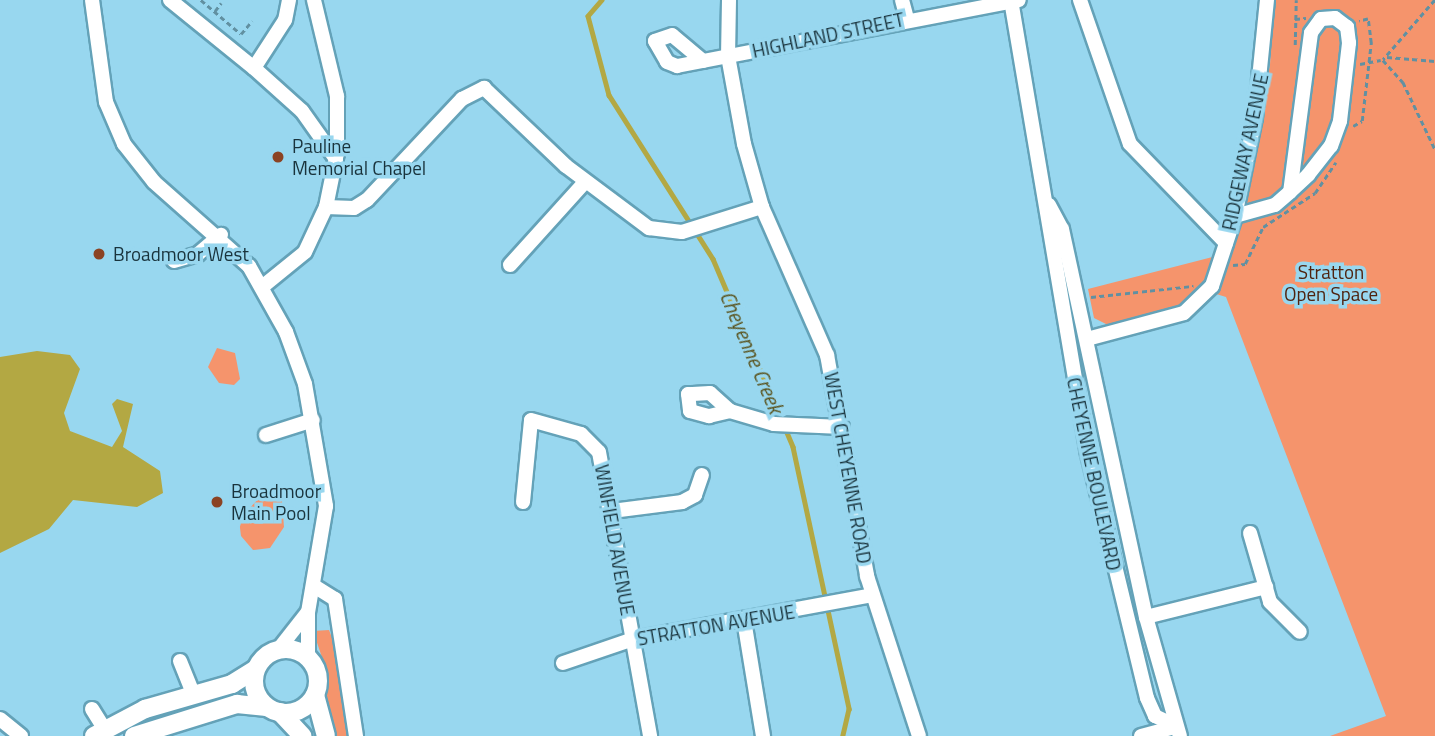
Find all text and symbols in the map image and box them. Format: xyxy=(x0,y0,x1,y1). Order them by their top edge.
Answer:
street label: HIGHLAND STREET xyxy=(750,8,906,62)
street label: RIDGEWAY AVENUE xyxy=(1217,71,1273,233)
place label: Pauline Memorial Chapel xyxy=(292,135,426,179)
marker: Pauline Memorial Chapel xyxy=(270,149,286,165)
place label: Broadmoor West xyxy=(113,243,249,265)
marker: Broadmoor West xyxy=(91,246,107,262)
park label: Stratton Open Space xyxy=(1284,261,1378,305)
water label: Cheyenne Creek xyxy=(715,287,789,417)
street label: WEST CHEYENNE ROAD xyxy=(820,370,876,566)
street label: CHEYENNE BOULEVARD xyxy=(1062,375,1126,573)
street label: WINFIELD AVENUE xyxy=(590,463,640,617)
place label: Broadmoor Main Pool xyxy=(231,480,321,524)
marker: Broadmoor Main Pool xyxy=(209,494,225,510)
street label: STRATTON AVENUE xyxy=(636,600,796,650)

